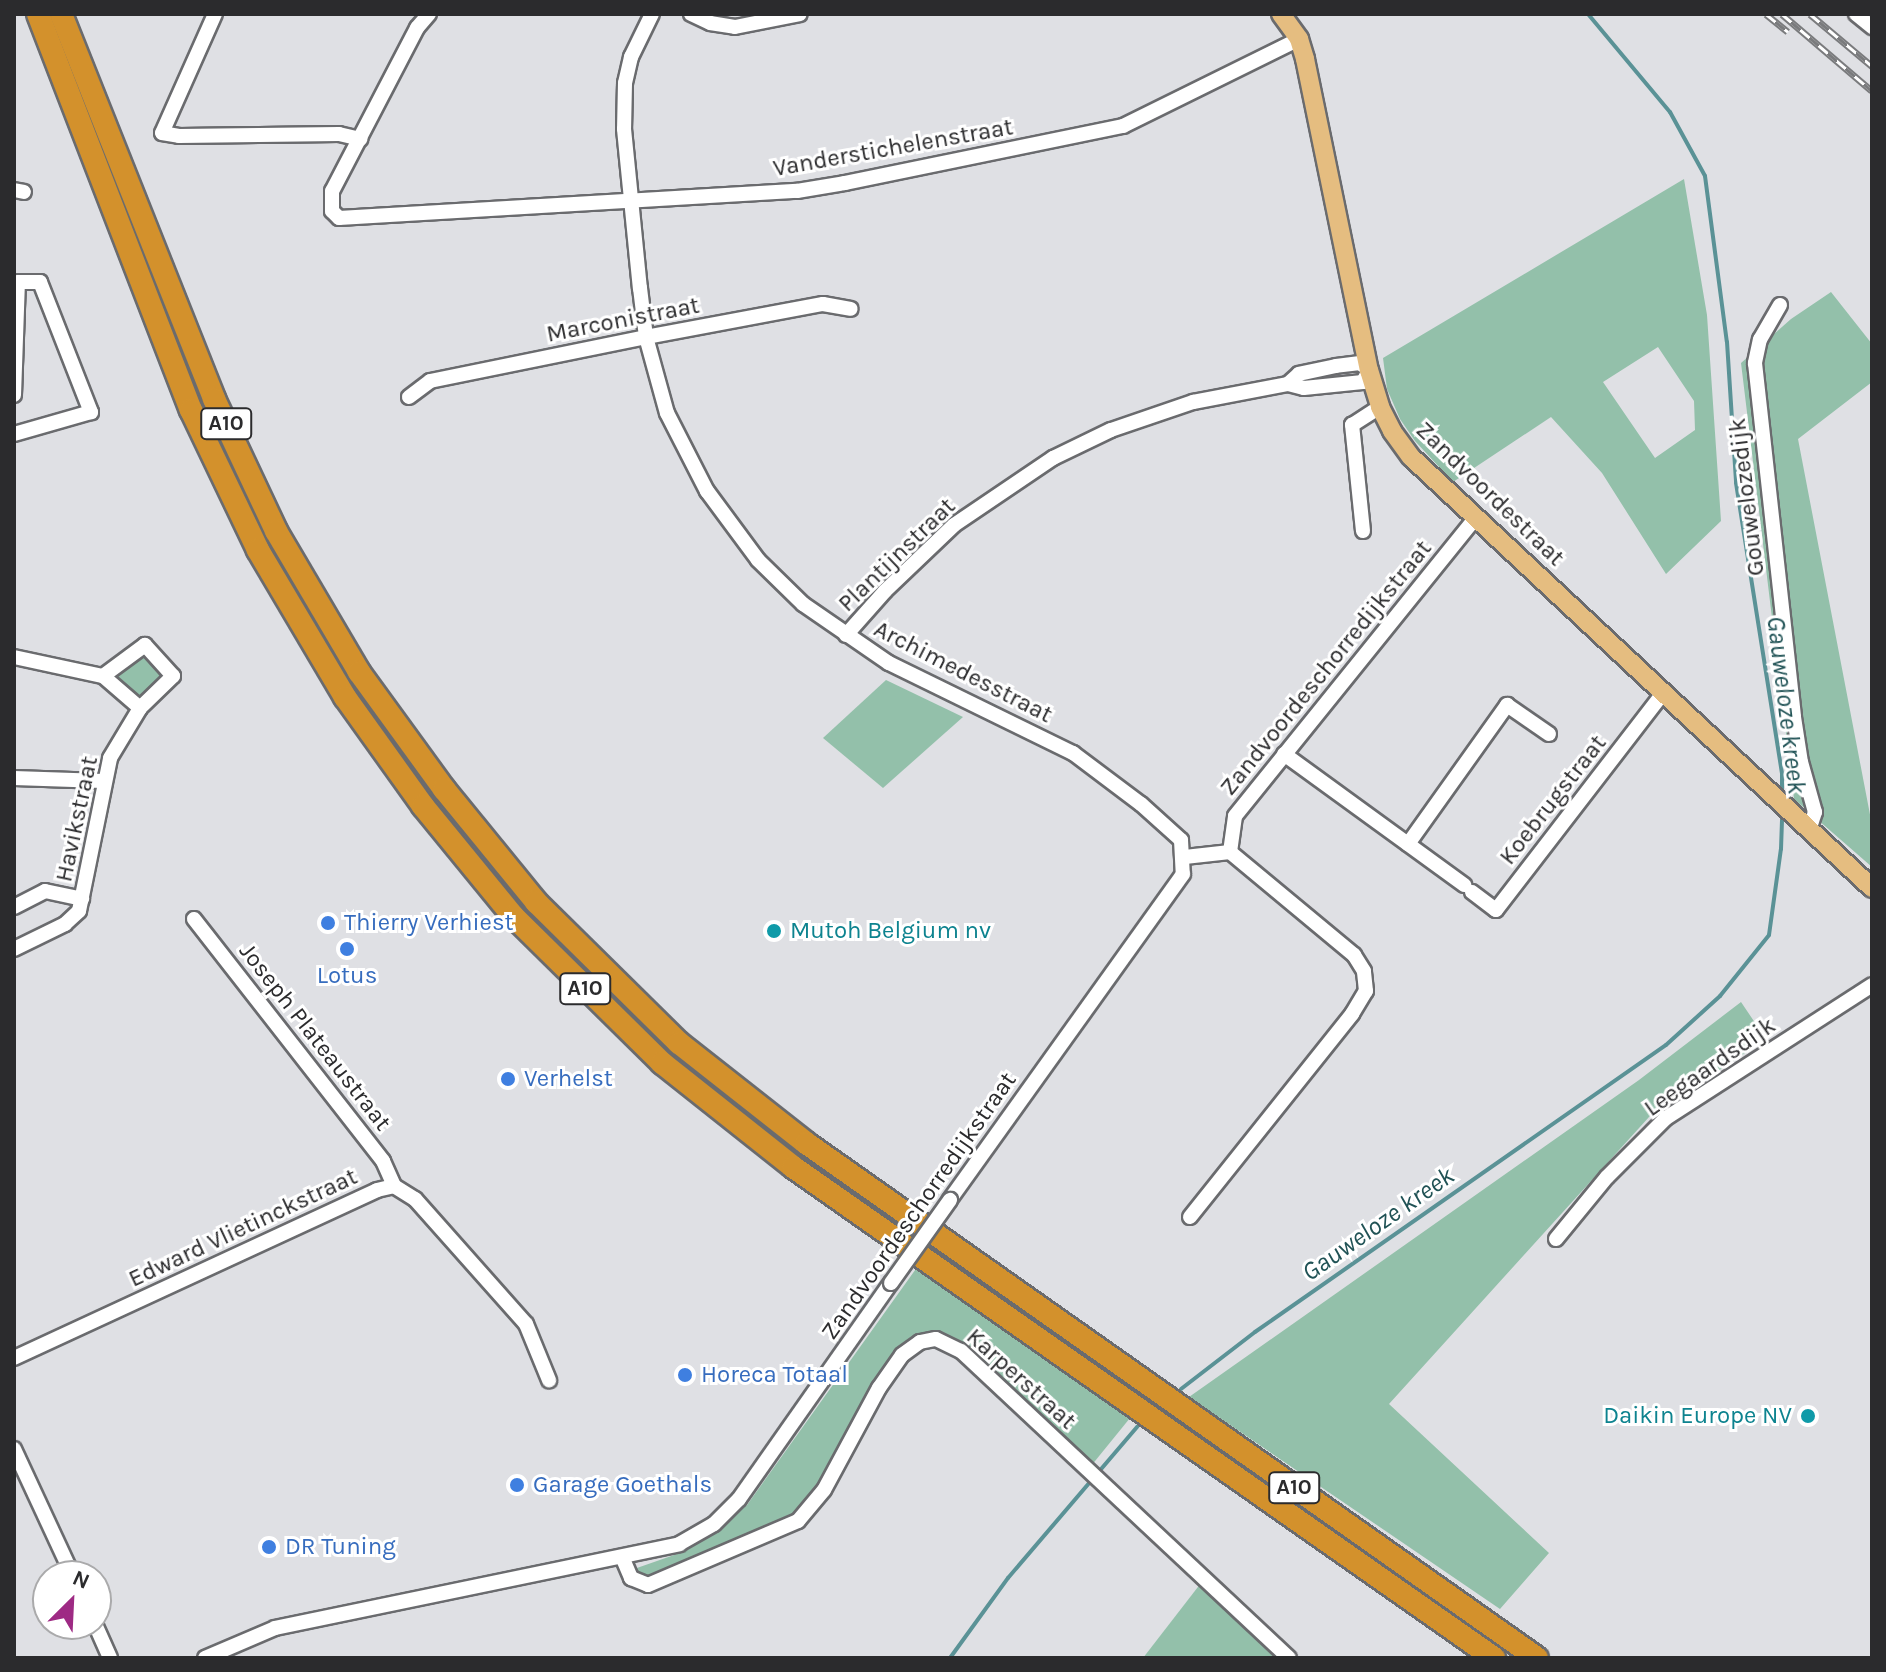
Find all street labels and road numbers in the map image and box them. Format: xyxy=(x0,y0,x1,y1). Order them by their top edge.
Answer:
street label: Vanderstichelenstraat xyxy=(771,113,1015,183)
street label: Marconistraat xyxy=(544,291,702,349)
road number: A10 xyxy=(200,406,252,442)
street label: Zandvoordestraat xyxy=(1410,416,1570,572)
street label: Gouwelozedijk xyxy=(1723,416,1771,578)
street label: Plantijnstraat xyxy=(832,492,962,618)
street label: Zandvoordeschorredijkstraat xyxy=(1214,535,1438,801)
street label: Archimedesstraat xyxy=(869,615,1057,729)
street label: Koebrugstraat xyxy=(1493,729,1613,871)
street label: Havikstraat xyxy=(50,754,104,884)
street label: Joseph Plateaustraat xyxy=(233,938,397,1136)
road number: A10 xyxy=(559,971,611,1007)
street label: Leegaardsdijk xyxy=(1639,1011,1781,1123)
street label: Zandvoordeschorredijkstraat xyxy=(815,1067,1023,1345)
street label: Edward Vlietinckstraat xyxy=(124,1162,362,1294)
street label: Karperstraat xyxy=(960,1322,1082,1436)
road number: A10 xyxy=(1268,1470,1320,1506)

